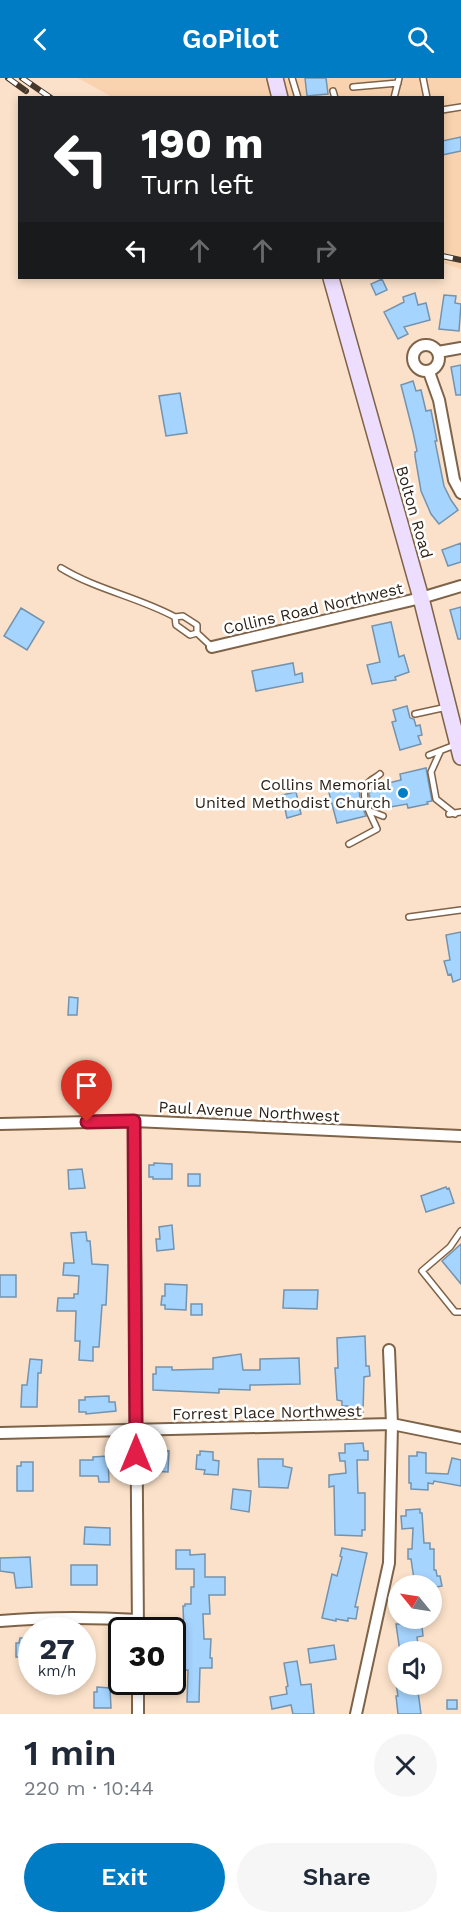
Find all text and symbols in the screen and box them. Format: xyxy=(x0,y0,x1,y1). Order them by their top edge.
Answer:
icon: back xyxy=(24,23,57,56)
text: GoPilot xyxy=(182,23,279,55)
icon: search xyxy=(404,23,437,56)
text: 190 m xyxy=(141,119,264,168)
icon: left xyxy=(42,120,120,198)
text: Turn left xyxy=(141,169,253,201)
icon: left xyxy=(120,234,153,267)
icon: ahead xyxy=(183,234,216,267)
icon: ahead xyxy=(246,234,279,267)
icon: right xyxy=(309,234,342,267)
street label: Bolton Road xyxy=(392,464,437,561)
street label: Collins Road Northwest xyxy=(221,578,405,638)
place label: Collins Memorial United Methodist Church xyxy=(195,775,391,812)
marker: Collins Memorial United Methodist Church xyxy=(396,786,410,800)
pin xyxy=(61,1060,112,1122)
icon: arrive xyxy=(70,1069,103,1102)
street label: Paul Avenue Northwest xyxy=(158,1097,340,1126)
street label: Forrest Place Northwest xyxy=(172,1401,362,1424)
position arrow xyxy=(104,1422,168,1486)
north arrow xyxy=(388,1575,442,1629)
map controls xyxy=(388,1575,442,1695)
speed limit sign: 30 xyxy=(108,1617,186,1695)
text: 27 xyxy=(39,1631,75,1666)
button: sound xyxy=(388,1641,442,1695)
text: km/h xyxy=(38,1662,76,1680)
text: 1 min xyxy=(24,1732,116,1774)
button: close xyxy=(374,1734,437,1797)
text: 220 m · 10:44 xyxy=(24,1776,154,1800)
button: Exit xyxy=(24,1843,225,1912)
button: Share xyxy=(237,1843,437,1912)

